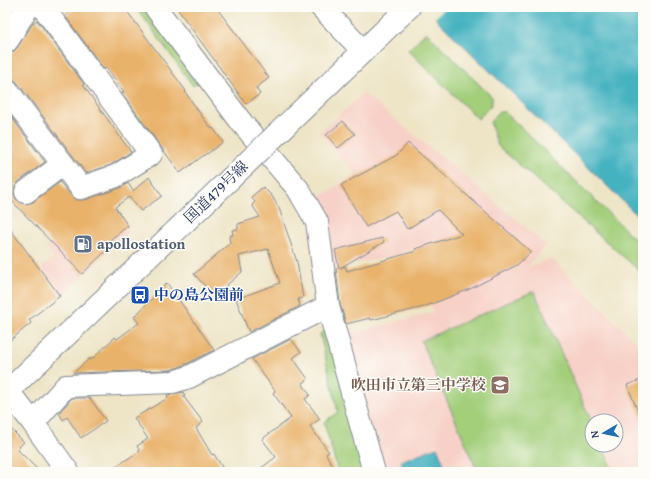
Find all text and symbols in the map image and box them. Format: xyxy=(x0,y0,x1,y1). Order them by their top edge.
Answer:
street label: 国道479号線 xyxy=(179,156,252,228)
fuel station icon: apollostation xyxy=(72,233,94,255)
place label: apollostation xyxy=(97,233,186,254)
bus stop icon: 中の島公園前 xyxy=(129,284,151,306)
place label: 中の島公園前 xyxy=(154,284,244,305)
place label: 吹田市立第三中学校 xyxy=(351,374,486,395)
school or university icon: 吹田市立第三中学校 xyxy=(489,374,511,396)
north arrow xyxy=(584,413,624,453)
text: N xyxy=(586,429,603,439)

